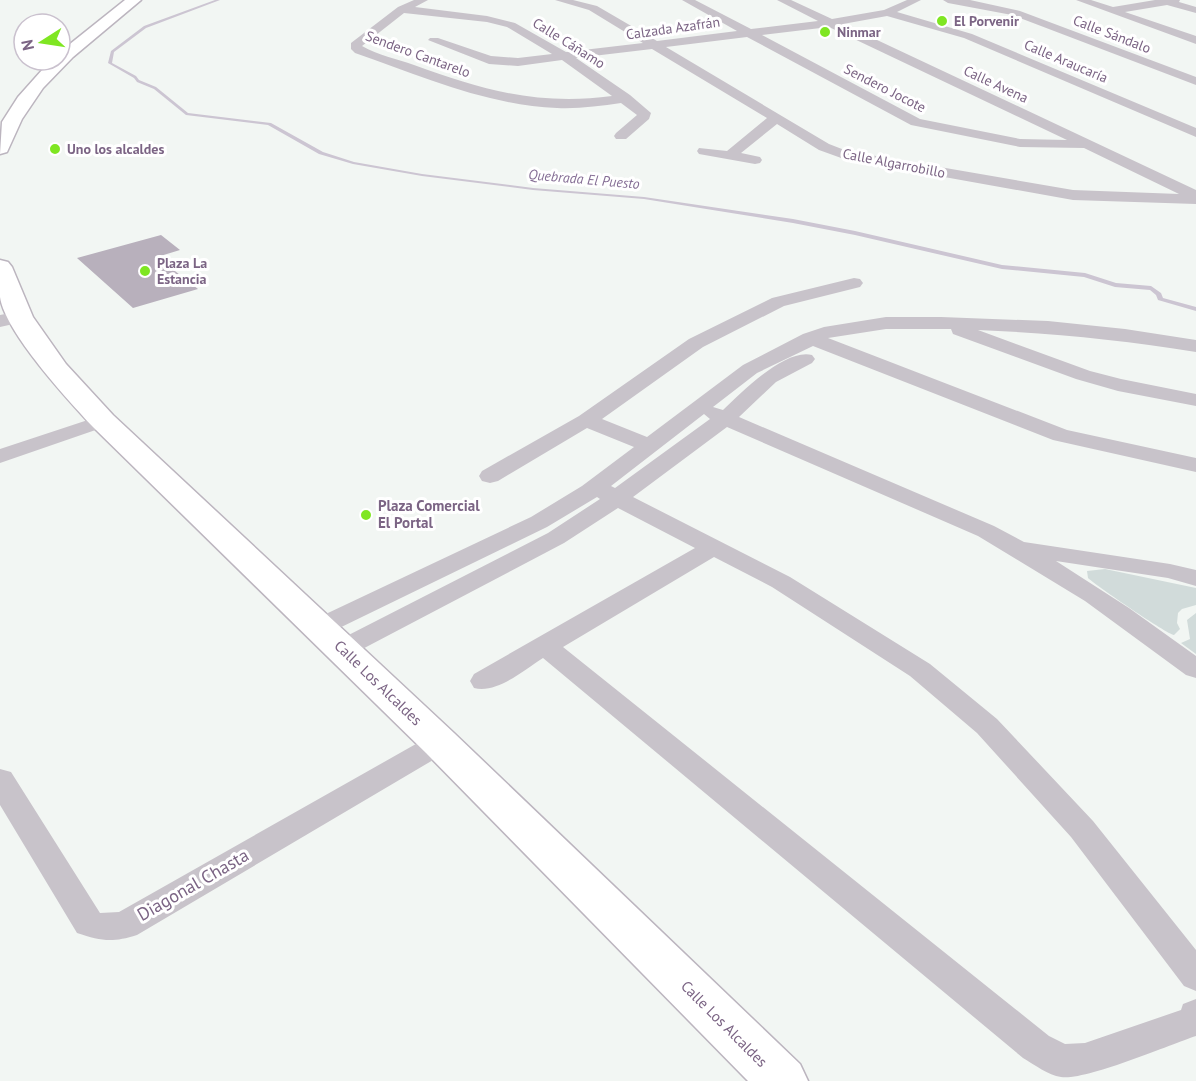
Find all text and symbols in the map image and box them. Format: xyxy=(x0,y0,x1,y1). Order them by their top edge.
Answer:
street label: Calle Sándalo xyxy=(1071,11,1153,57)
north arrow xyxy=(12,12,72,72)
street label: Calzada Azafrán xyxy=(625,12,721,44)
place label: El Porvenir xyxy=(954,12,1019,30)
street label: Calle Cáñamo xyxy=(529,14,609,72)
marker: El Porvenir xyxy=(935,14,949,28)
place label: Ninmar xyxy=(837,23,881,41)
marker: Ninmar xyxy=(818,25,832,39)
street label: Sendero Cantarelo xyxy=(363,27,473,81)
street label: Calle Araucaría xyxy=(1021,35,1111,87)
text: N xyxy=(16,38,38,52)
street label: Sendero Jocote xyxy=(841,60,929,116)
street label: Calle Avena xyxy=(961,61,1031,107)
place label: Uno los alcaldes xyxy=(67,140,164,158)
marker: Uno los alcaldes xyxy=(48,142,62,156)
street label: Calle Algarrobillo xyxy=(841,144,947,182)
water label: Quebrada El Puesto xyxy=(528,165,640,193)
place label: Plaza La Estancia xyxy=(157,254,207,288)
marker: Plaza La Estancia xyxy=(138,264,152,278)
place label: Plaza Comercial El Portal xyxy=(378,496,480,532)
marker: Plaza Comercial El Portal xyxy=(359,508,373,522)
street label: Calle Los Alcaldes xyxy=(331,636,426,729)
street label: Diagonal Chasta xyxy=(133,843,253,926)
street label: Calle Los Alcaldes xyxy=(677,976,772,1071)

